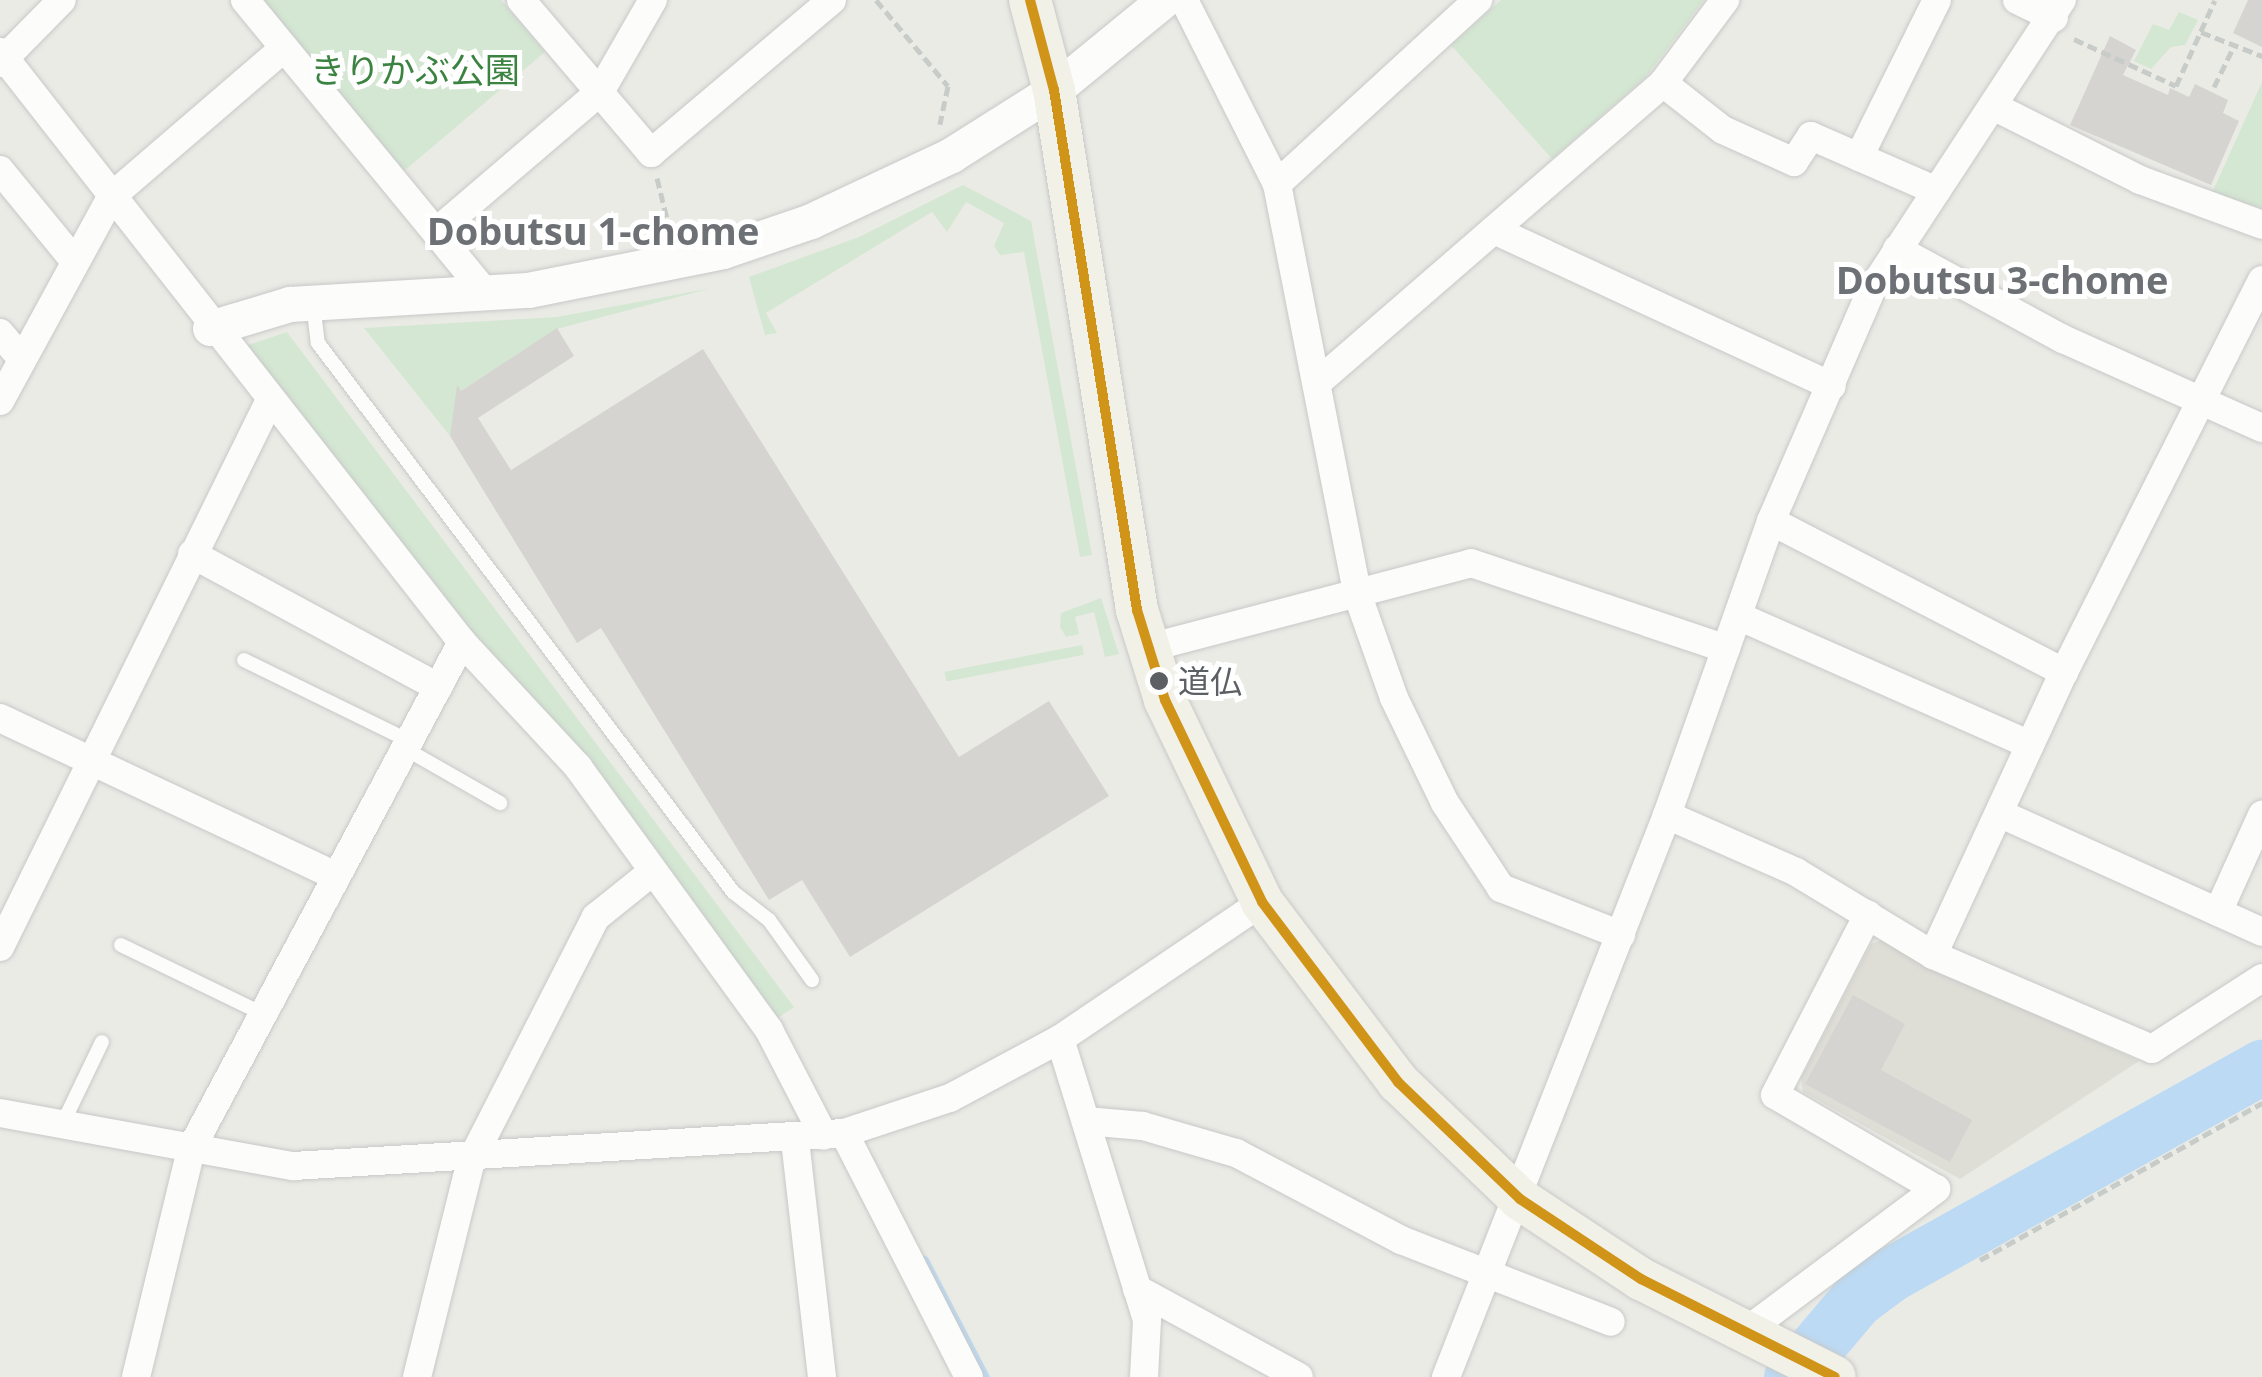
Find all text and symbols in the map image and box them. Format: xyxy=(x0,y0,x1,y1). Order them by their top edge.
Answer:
park label: きりかぶ公園 xyxy=(310,49,520,91)
district label: Dobutsu 1-chome xyxy=(427,208,759,254)
district label: Dobutsu 3-chome xyxy=(1836,257,2168,303)
place label: 道仏 xyxy=(1178,662,1242,700)
marker: 道仏 xyxy=(1149,671,1169,691)

